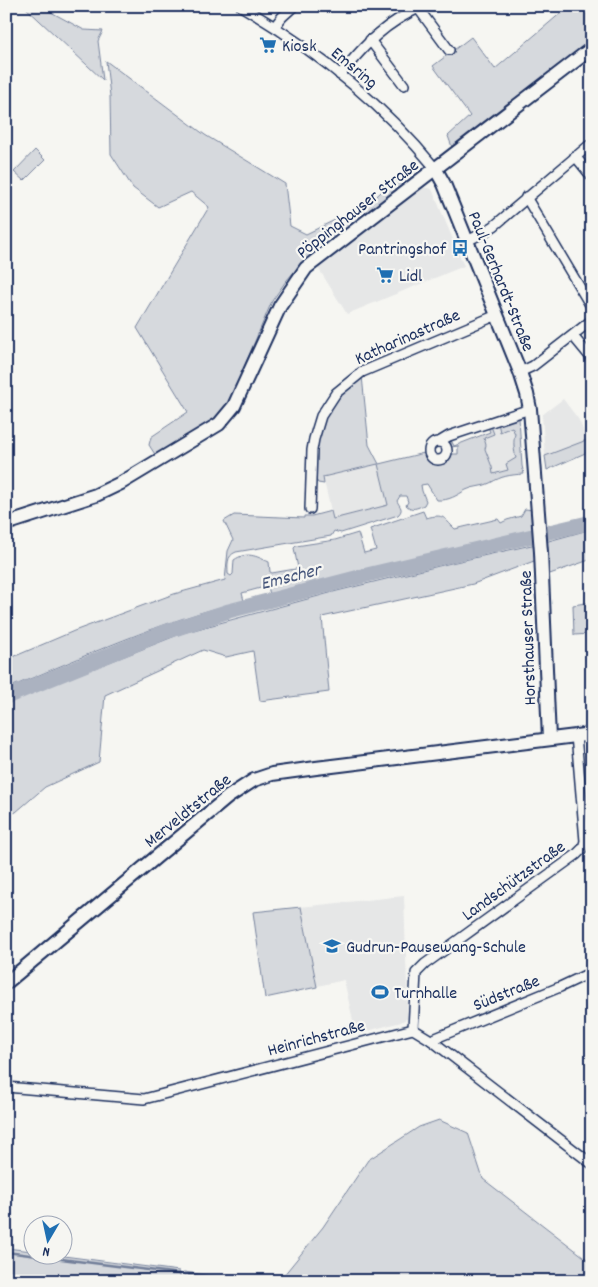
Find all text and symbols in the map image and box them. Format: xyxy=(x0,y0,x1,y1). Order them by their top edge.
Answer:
supermarket icon: Kiosk xyxy=(258,35,278,55)
place label: Kiosk xyxy=(282,35,317,60)
street label: Emsring xyxy=(325,42,382,96)
street label: Pöppinghauser Straße xyxy=(292,154,425,266)
street label: Paul-Gerhardt-Straße xyxy=(460,208,539,356)
place label: Pantringshof xyxy=(358,238,447,263)
bus stop icon: Pantringshof xyxy=(450,238,470,258)
supermarket icon: Lidl xyxy=(375,265,395,285)
place label: Lidl xyxy=(399,265,423,290)
street label: Katharinastraße xyxy=(351,304,465,373)
water label: Emscher xyxy=(258,557,326,599)
street label: Horsthauser Straße xyxy=(515,570,544,706)
street label: Merveldtstraße xyxy=(140,769,238,855)
street label: Landschützstraße xyxy=(458,836,572,928)
school or university icon: Gudrun-Pausewang-Schule xyxy=(322,936,342,956)
place label: Gudrun-Pausewang-Schule xyxy=(346,936,526,961)
street label: Südstraße xyxy=(470,970,544,1019)
sports icon: Turnhalle xyxy=(370,982,390,1002)
place label: Turnhalle xyxy=(394,982,457,1007)
street label: Heinrichstraße xyxy=(265,1014,368,1064)
north arrow xyxy=(22,1214,72,1264)
text: N xyxy=(41,1240,51,1261)

